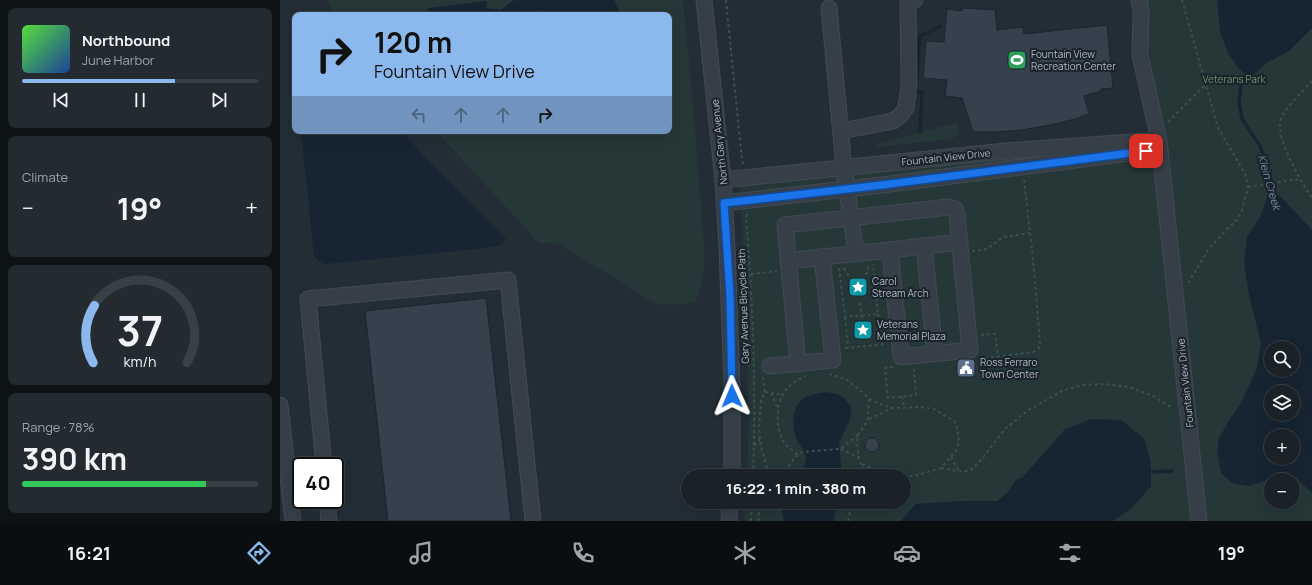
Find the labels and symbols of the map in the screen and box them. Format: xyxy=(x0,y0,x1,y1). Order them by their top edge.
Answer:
place label: Fountain View Recreation Center xyxy=(1031,47,1116,73)
sports icon: Fountain View Recreation Center xyxy=(1006,49,1028,71)
park label: Veterans Park xyxy=(1202,72,1267,86)
street label: North Gary Avenue xyxy=(708,98,730,185)
pin xyxy=(1129,134,1163,168)
street label: Fountain View Drive xyxy=(901,145,991,169)
water label: Klein Creek xyxy=(1255,153,1285,213)
street label: Gary Avenue Bicycle Path xyxy=(734,248,752,364)
place label: Carol Stream Arch xyxy=(872,274,929,300)
place icon: Carol Stream Arch xyxy=(847,276,869,298)
place label: Veterans Memorial Plaza xyxy=(877,317,946,343)
place icon: Veterans Memorial Plaza xyxy=(852,319,874,341)
street label: Fountain View Drive xyxy=(1173,338,1197,428)
place label: Ross Ferraro Town Center xyxy=(980,355,1039,381)
public building icon: Ross Ferraro Town Center xyxy=(955,357,977,379)
position arrow xyxy=(711,375,753,417)
speed limit sign: 40 xyxy=(292,457,344,509)

